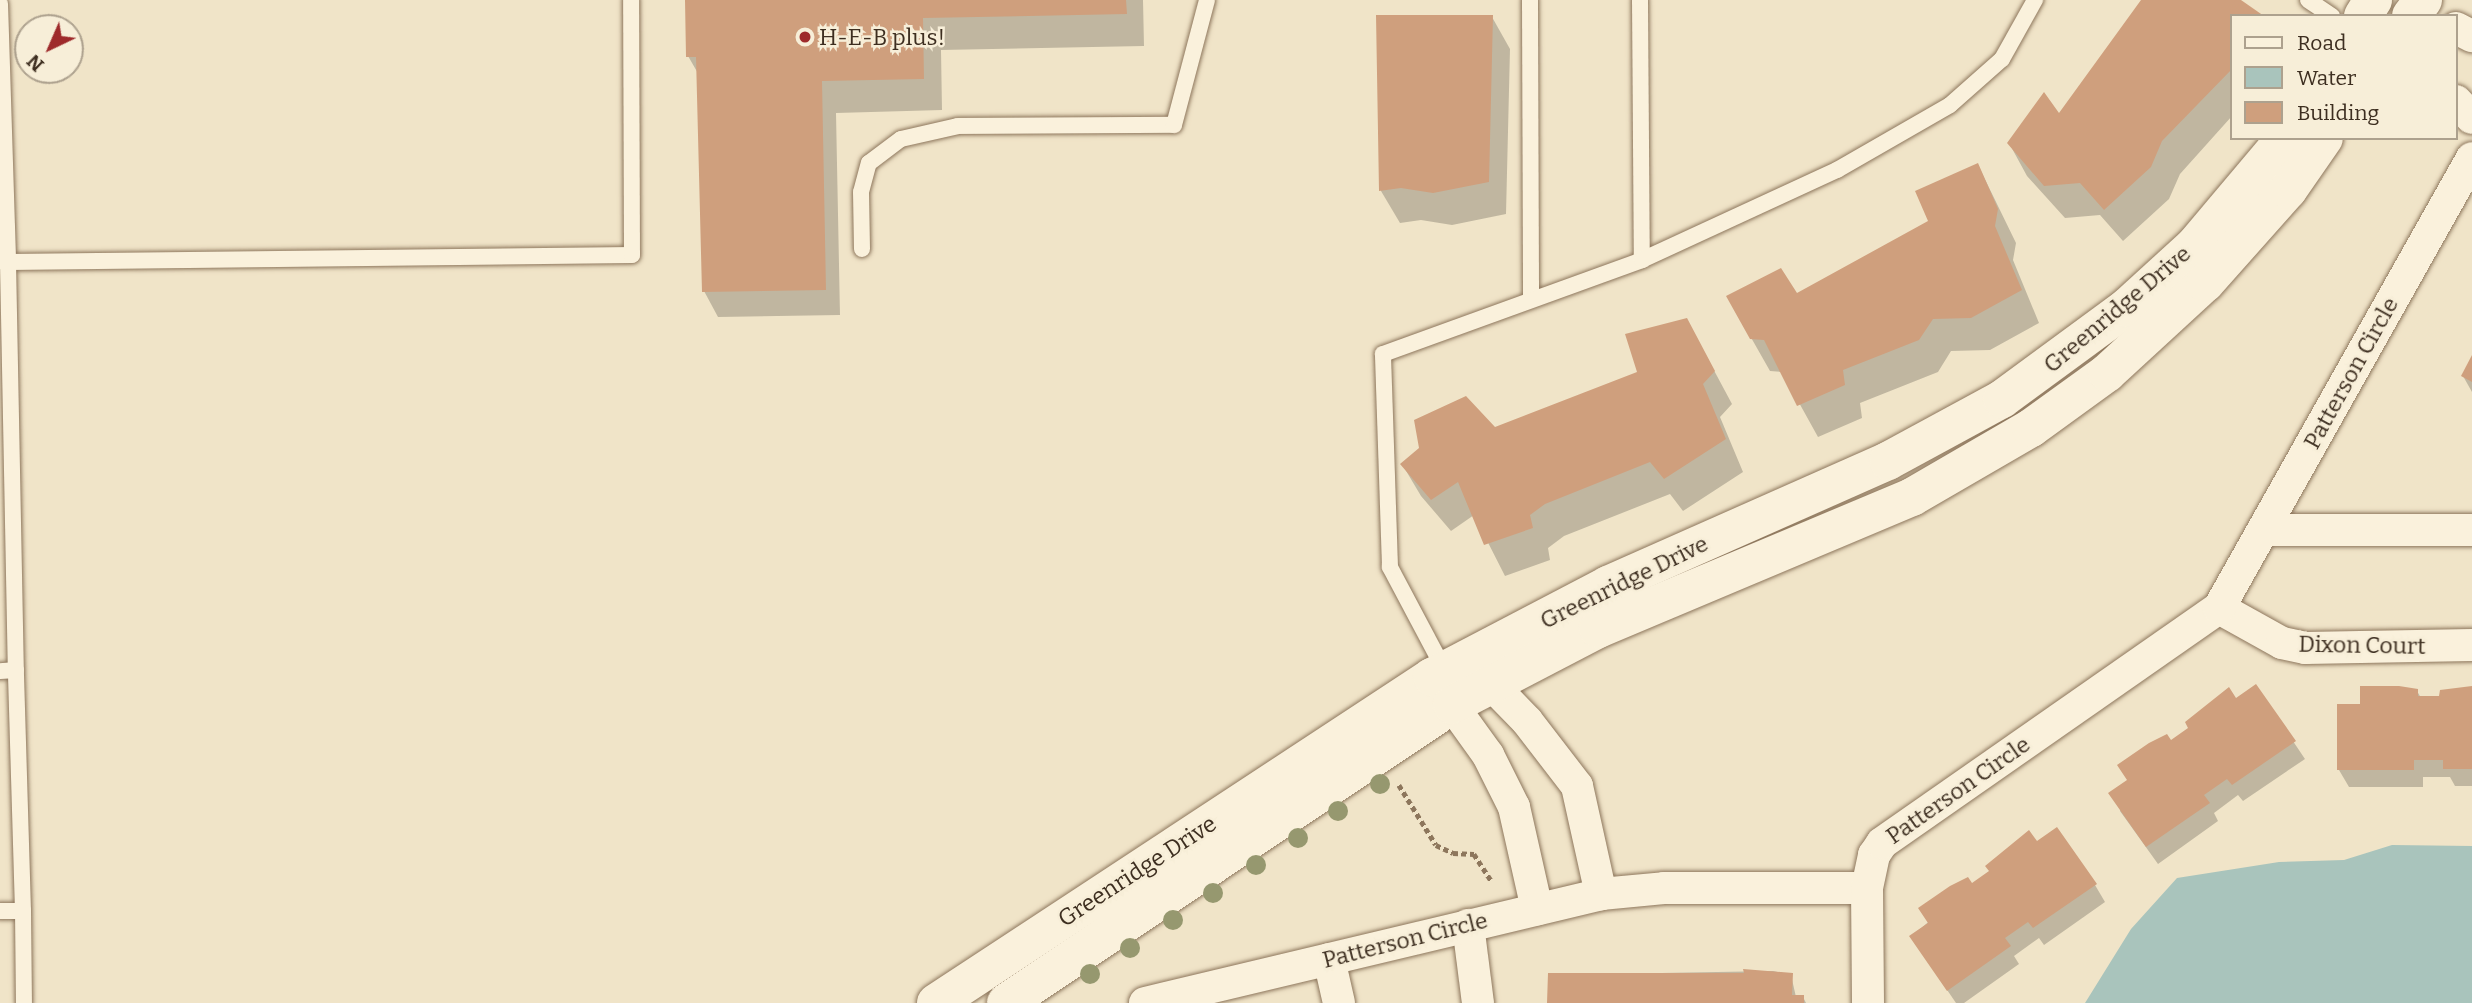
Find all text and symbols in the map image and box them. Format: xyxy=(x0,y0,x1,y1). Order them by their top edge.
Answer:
north arrow xyxy=(14,14,84,84)
legend xyxy=(2230,14,2458,140)
place label: H-E-B plus! xyxy=(819,23,945,51)
marker: H-E-B plus! xyxy=(797,29,813,45)
text: Road xyxy=(2297,30,2346,56)
text: N xyxy=(22,50,49,76)
text: Water xyxy=(2297,65,2356,91)
text: Building xyxy=(2297,100,2379,126)
street label: Greenridge Drive xyxy=(2038,240,2196,378)
street label: Patterson Circle xyxy=(2298,292,2404,454)
street label: Greenridge Drive xyxy=(1536,529,1712,635)
street label: Dixon Court xyxy=(2298,630,2426,660)
street label: Patterson Circle xyxy=(1881,730,2035,850)
street label: Greenridge Drive xyxy=(1053,810,1221,932)
street label: Patterson Circle xyxy=(1320,906,1490,974)

